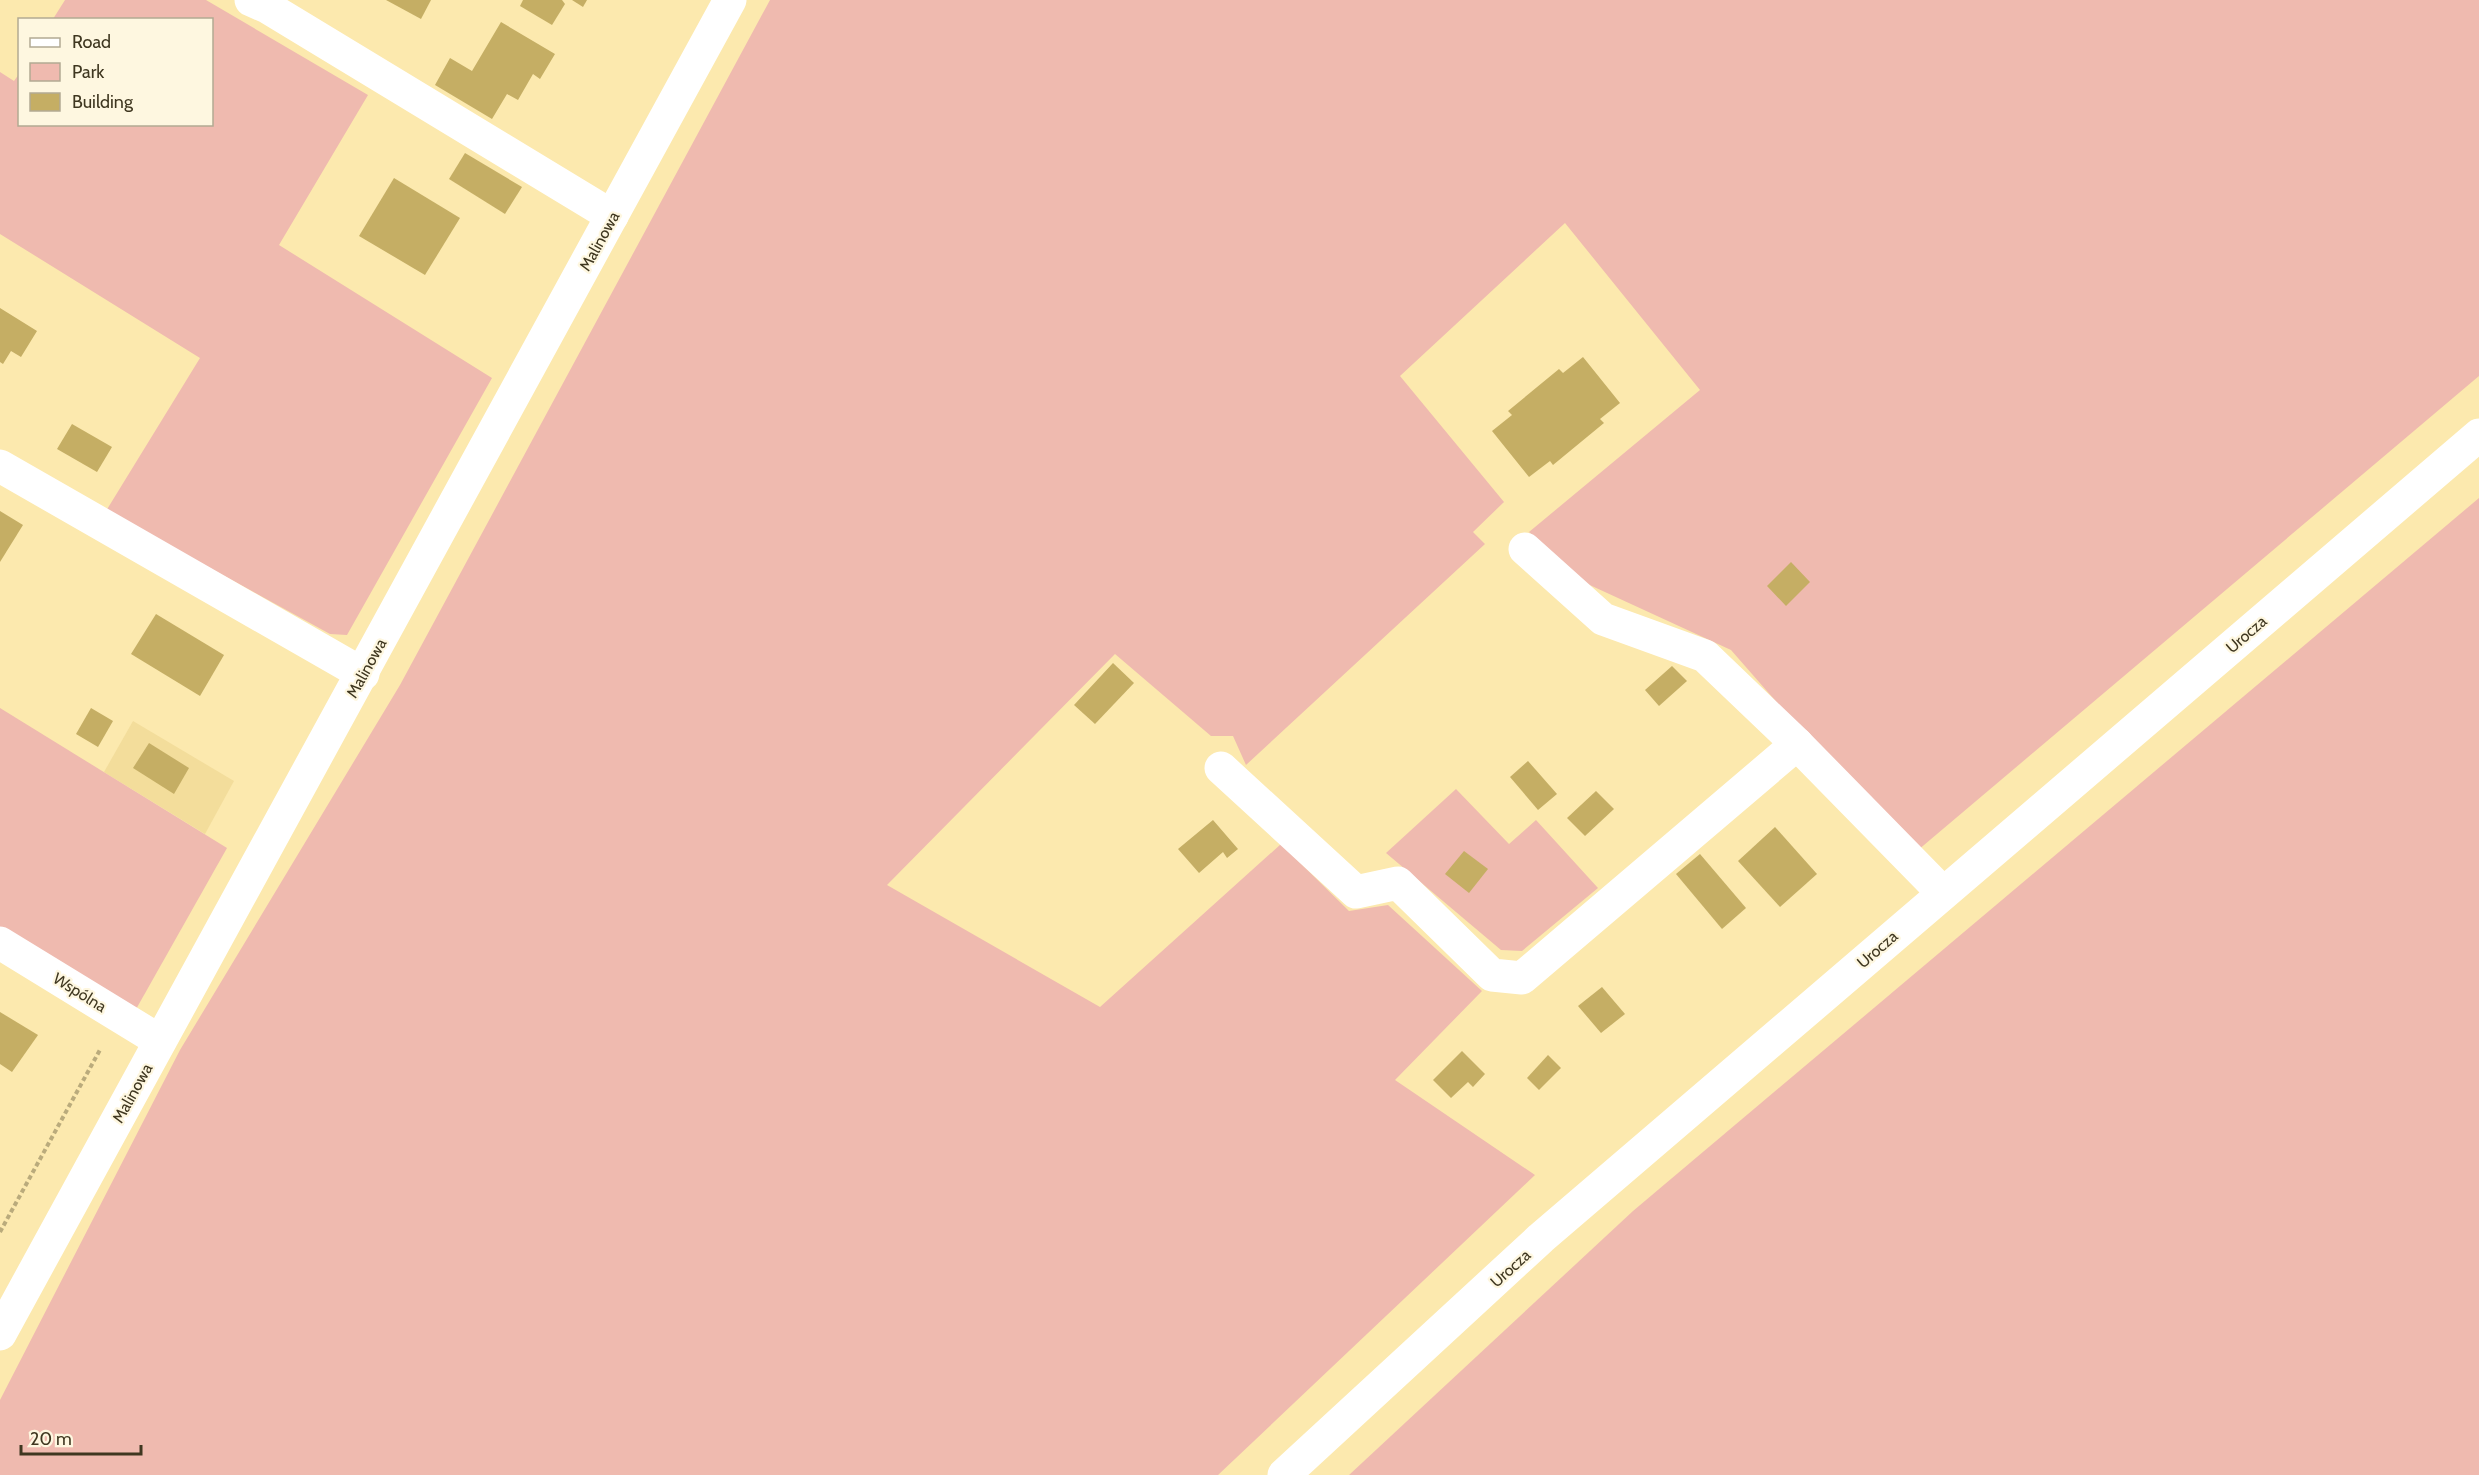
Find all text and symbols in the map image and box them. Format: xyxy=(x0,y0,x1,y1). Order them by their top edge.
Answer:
legend xyxy=(18,18,213,126)
text: Road xyxy=(72,31,111,53)
text: Park xyxy=(72,61,105,83)
text: Building xyxy=(72,91,134,113)
street label: Malinowa xyxy=(575,208,624,274)
street label: Urocza xyxy=(2222,611,2271,657)
street label: Malinowa xyxy=(342,635,391,701)
street label: Urocza xyxy=(1853,926,1902,972)
street label: Wspólna xyxy=(50,969,110,1016)
street label: Malinowa xyxy=(108,1060,157,1126)
street label: Urocza xyxy=(1486,1245,1535,1291)
scale bar xyxy=(21,1418,141,1456)
text: 20 m xyxy=(30,1428,72,1450)

